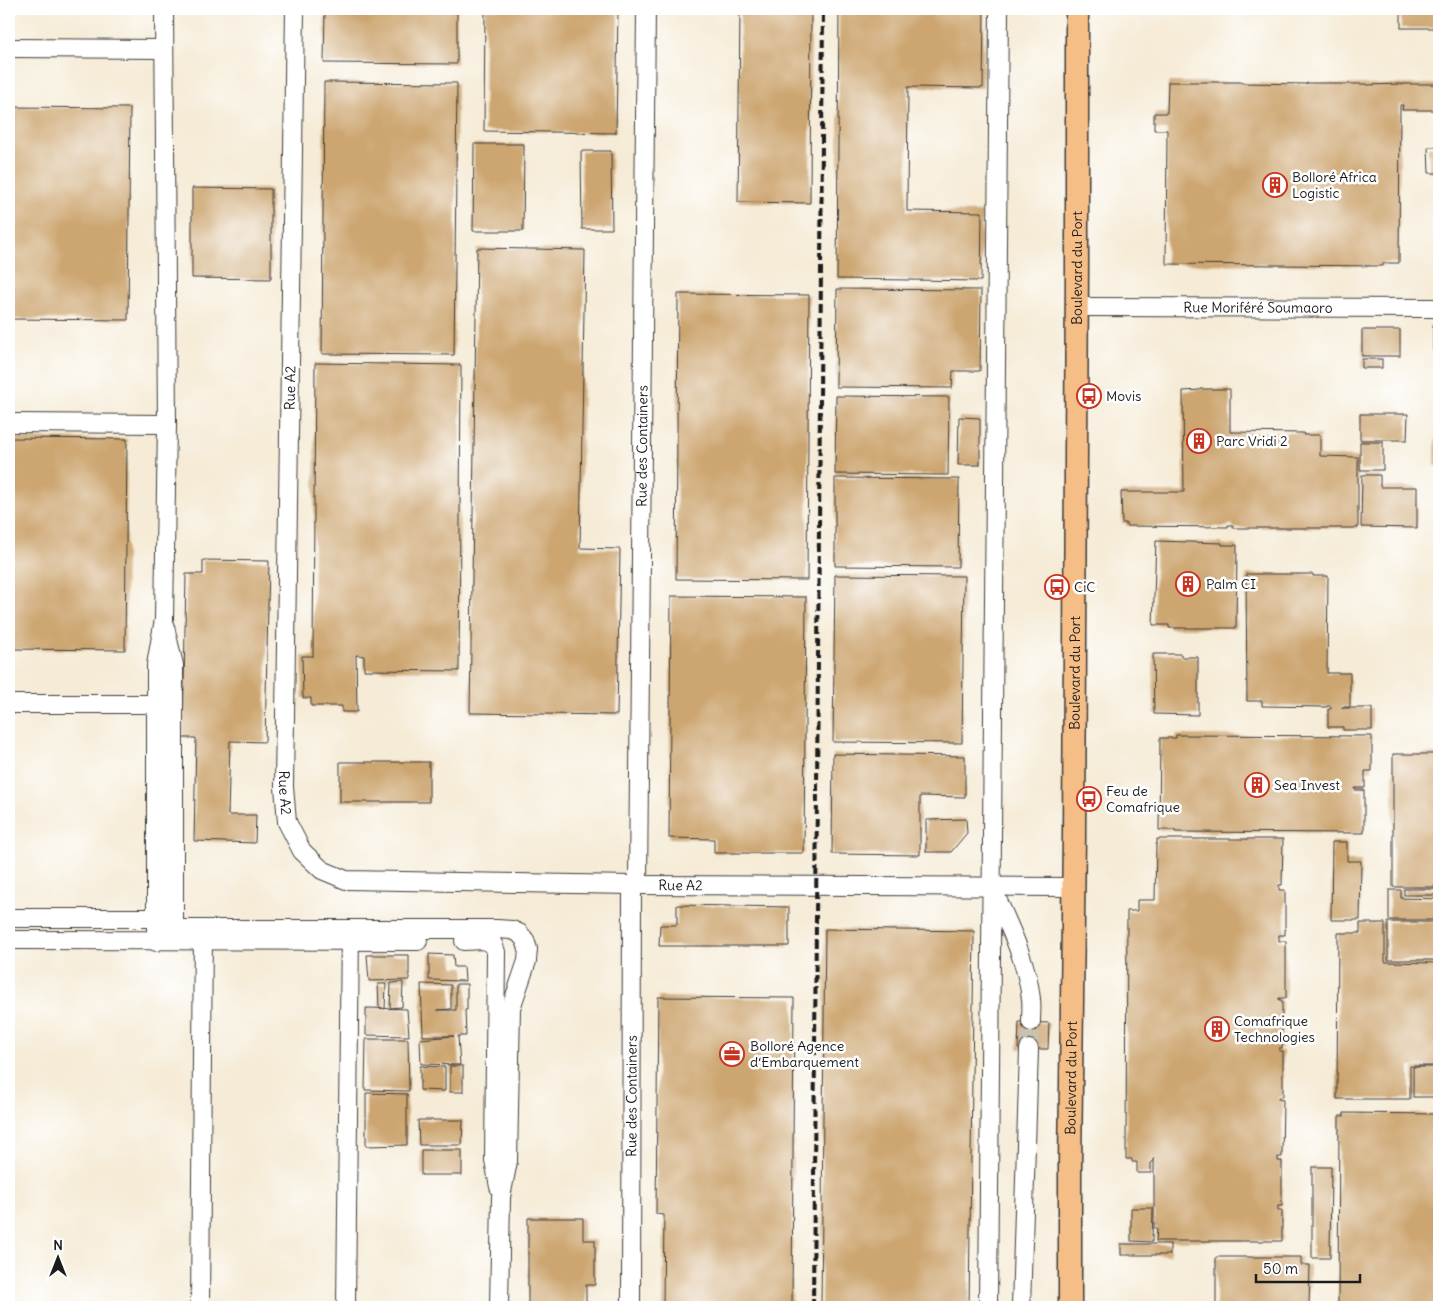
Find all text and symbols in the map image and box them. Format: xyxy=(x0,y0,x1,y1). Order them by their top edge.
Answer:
place label: Bolloré Africa Logistic xyxy=(1292,168,1377,202)
building icon: Bolloré Africa Logistic xyxy=(1262,172,1288,198)
street label: Boulevard du Port xyxy=(1068,211,1086,325)
street label: Rue Moriféré Soumaoro xyxy=(1183,298,1333,317)
street label: Rue A2 xyxy=(281,365,299,410)
bus stop icon: Movis xyxy=(1076,383,1102,409)
street label: Rue des Containers xyxy=(632,385,652,507)
place label: Movis xyxy=(1106,387,1141,405)
building icon: Parc Vridi 2 xyxy=(1186,428,1212,454)
place label: Parc Vridi 2 xyxy=(1216,432,1288,450)
building icon: Palm CI xyxy=(1175,571,1201,597)
bus stop icon: CiC xyxy=(1044,574,1070,600)
place label: Palm CI xyxy=(1206,575,1256,593)
place label: CiC xyxy=(1074,578,1096,596)
street label: Boulevard du Port xyxy=(1066,616,1084,730)
street label: Rue A2 xyxy=(275,771,295,816)
building icon: Sea Invest xyxy=(1244,772,1270,798)
place label: Sea Invest xyxy=(1274,776,1340,794)
place label: Feu de Comafrique xyxy=(1106,782,1180,816)
bus stop icon: Feu de Comafrique xyxy=(1076,786,1102,812)
street label: Rue A2 xyxy=(658,876,703,894)
place label: Comafrique Technologies xyxy=(1234,1012,1315,1046)
building icon: Comafrique Technologies xyxy=(1204,1016,1230,1042)
street label: Boulevard du Port xyxy=(1061,1021,1081,1135)
street label: Rue des Containers xyxy=(622,1035,641,1157)
place label: Bolloré Agence d‘Embarquement xyxy=(750,1037,859,1071)
office icon: Bolloré Agence d‘Embarquement xyxy=(719,1041,745,1067)
north arrow xyxy=(32,1234,82,1284)
text: N xyxy=(53,1236,63,1254)
scale bar xyxy=(1256,1251,1359,1283)
text: 50 m xyxy=(1263,1259,1298,1278)

